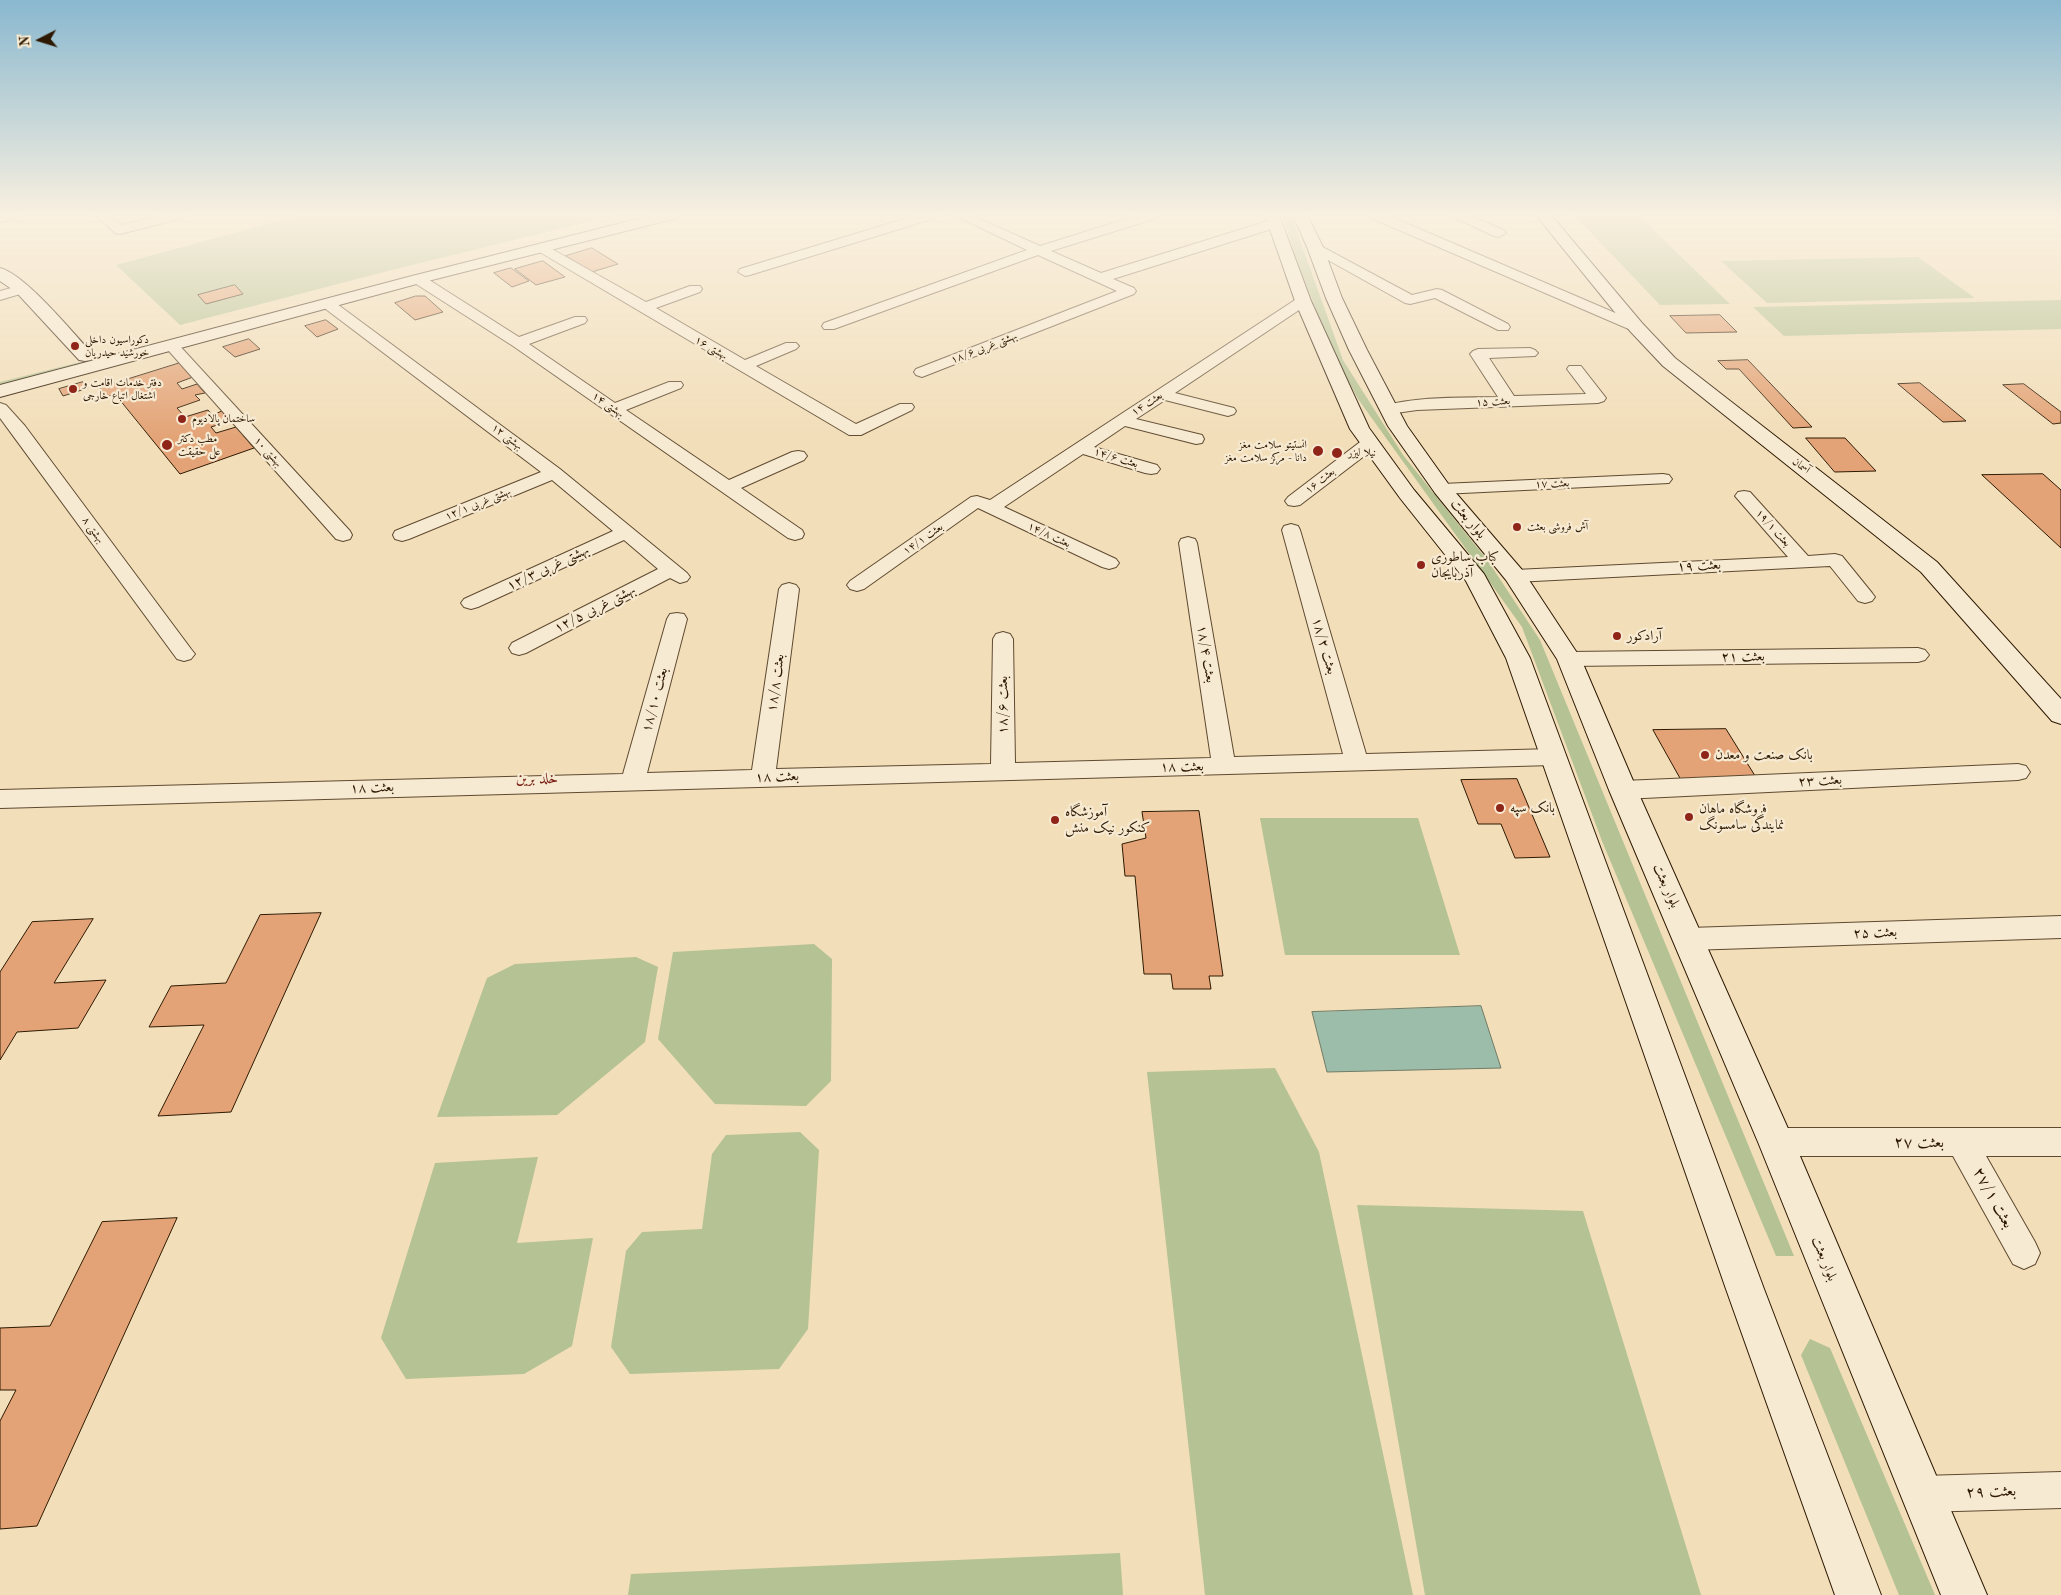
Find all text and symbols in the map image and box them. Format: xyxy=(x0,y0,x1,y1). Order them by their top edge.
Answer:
north arrow xyxy=(15,15,65,65)
text: N xyxy=(18,35,32,47)
street label: بهشتی غربی ۱۸/۶ xyxy=(949,329,1019,367)
place label: دکوراسیون داخلی خورشید حیدریان xyxy=(85,333,149,359)
street label: ۱۶ بهشتی xyxy=(692,333,730,363)
marker: دکوراسیون داخلی خورشید حیدریان xyxy=(69,340,81,352)
place label: دفتر خدمات اقامت و اشتغال اتباع خارجی xyxy=(83,376,162,402)
marker: دفتر خدمات اقامت و اشتغال اتباع خارجی xyxy=(67,383,79,395)
street label: ۱۴ بهشتی xyxy=(589,389,627,421)
street label: بعثت ۱۴ xyxy=(1129,389,1165,419)
street label: بعثت ۱۵ xyxy=(1475,395,1511,409)
place label: ساختمان پالادیوم xyxy=(192,412,255,426)
marker: ساختمان پالادیوم xyxy=(176,413,188,425)
street label: ۱۲ بهشتی xyxy=(489,421,525,453)
place label: مطب دکتر علی حقیقت xyxy=(178,432,221,458)
street label: ۱۰ بهشتی xyxy=(251,434,285,470)
marker: مطب دکتر علی حقیقت xyxy=(160,438,174,452)
place label: انستیتو سلامت مغز دانا - مرکز سلامت مغز xyxy=(1225,438,1307,464)
marker: انستیتو سلامت مغز دانا - مرکز سلامت مغز xyxy=(1311,444,1325,458)
street label: ۱۴/۶ بعثت xyxy=(1092,445,1140,471)
marker: نیلا لیزر xyxy=(1330,446,1344,460)
place label: نیلا لیزر xyxy=(1348,446,1376,460)
street label: آسمان xyxy=(1789,455,1813,477)
street label: بعثت ۱۶ xyxy=(1302,465,1338,497)
street label: بعثت ۱۷ xyxy=(1535,477,1569,491)
street label: ۱۲/۱ بهشتی غربی xyxy=(443,485,513,523)
street label: بلوار بعثت xyxy=(1447,496,1489,542)
street label: ۱۹/۱ بعثت xyxy=(1753,507,1793,549)
street label: ۸ بهشتی xyxy=(79,514,107,546)
street label: ۱۴/۸ بعثت xyxy=(1025,519,1073,551)
street label: ۱۴/۱ بعثت xyxy=(900,520,946,558)
place label: آش فروشی بعثت xyxy=(1527,520,1588,534)
marker: آش فروشی بعثت xyxy=(1511,521,1523,533)
street label: ۱۲/۳ بهشتی غربی xyxy=(504,542,592,594)
place label: کباب ساطوری آذربایجان xyxy=(1431,549,1499,582)
street label: بعثت ۱۹ xyxy=(1677,556,1721,576)
marker: کباب ساطوری آذربایجان xyxy=(1415,559,1427,571)
street label: ۱۲/۵ بهشتی غربی xyxy=(551,581,639,637)
street label: ۱۸/۲ بعثت xyxy=(1308,616,1340,676)
street label: ۱۸/۴ بعثت xyxy=(1193,624,1219,684)
place label: آرادکور xyxy=(1627,628,1662,644)
marker: آرادکور xyxy=(1611,630,1623,642)
street label: ۲۱ بعثت xyxy=(1721,648,1765,666)
street label: ۱۸/۸ بعثت xyxy=(764,653,788,713)
street label: ۱۸/۱۰ بعثت xyxy=(638,666,672,734)
street label: ۱۸/۶ بعثت xyxy=(995,676,1011,734)
place label: بانک صنعت و معدن xyxy=(1715,747,1813,763)
marker: بانک صنعت و معدن xyxy=(1699,749,1711,761)
street label: بعثت ۱۸ xyxy=(1160,758,1204,776)
street label: بعثت ۱۸ xyxy=(755,768,799,786)
district label: خلد برین xyxy=(516,770,558,788)
street label: ۲۳ بعثت xyxy=(1798,771,1842,791)
street label: بعثت ۱۸ xyxy=(350,779,394,797)
place label: بانک سپه xyxy=(1510,800,1555,816)
place label: فروشگاه ماهان نمایندگی سامسونگ xyxy=(1699,801,1784,834)
marker: بانک سپه xyxy=(1494,802,1506,814)
place label: آموزشگاه کنکور نیک منش xyxy=(1065,804,1150,836)
marker: فروشگاه ماهان نمایندگی سامسونگ xyxy=(1683,811,1695,823)
marker: آموزشگاه کنکور نیک منش xyxy=(1049,814,1061,826)
street label: بلوار بعثت xyxy=(1649,861,1683,911)
street label: ۲۵ بعثت xyxy=(1853,924,1897,942)
street label: ۲۷ بعثت xyxy=(1894,1133,1944,1153)
street label: ۲۷/۱ بعثت xyxy=(1968,1164,2018,1232)
street label: بلوار بعثت xyxy=(1807,1234,1841,1284)
street label: ۲۹ بعثت xyxy=(1966,1482,2016,1502)

